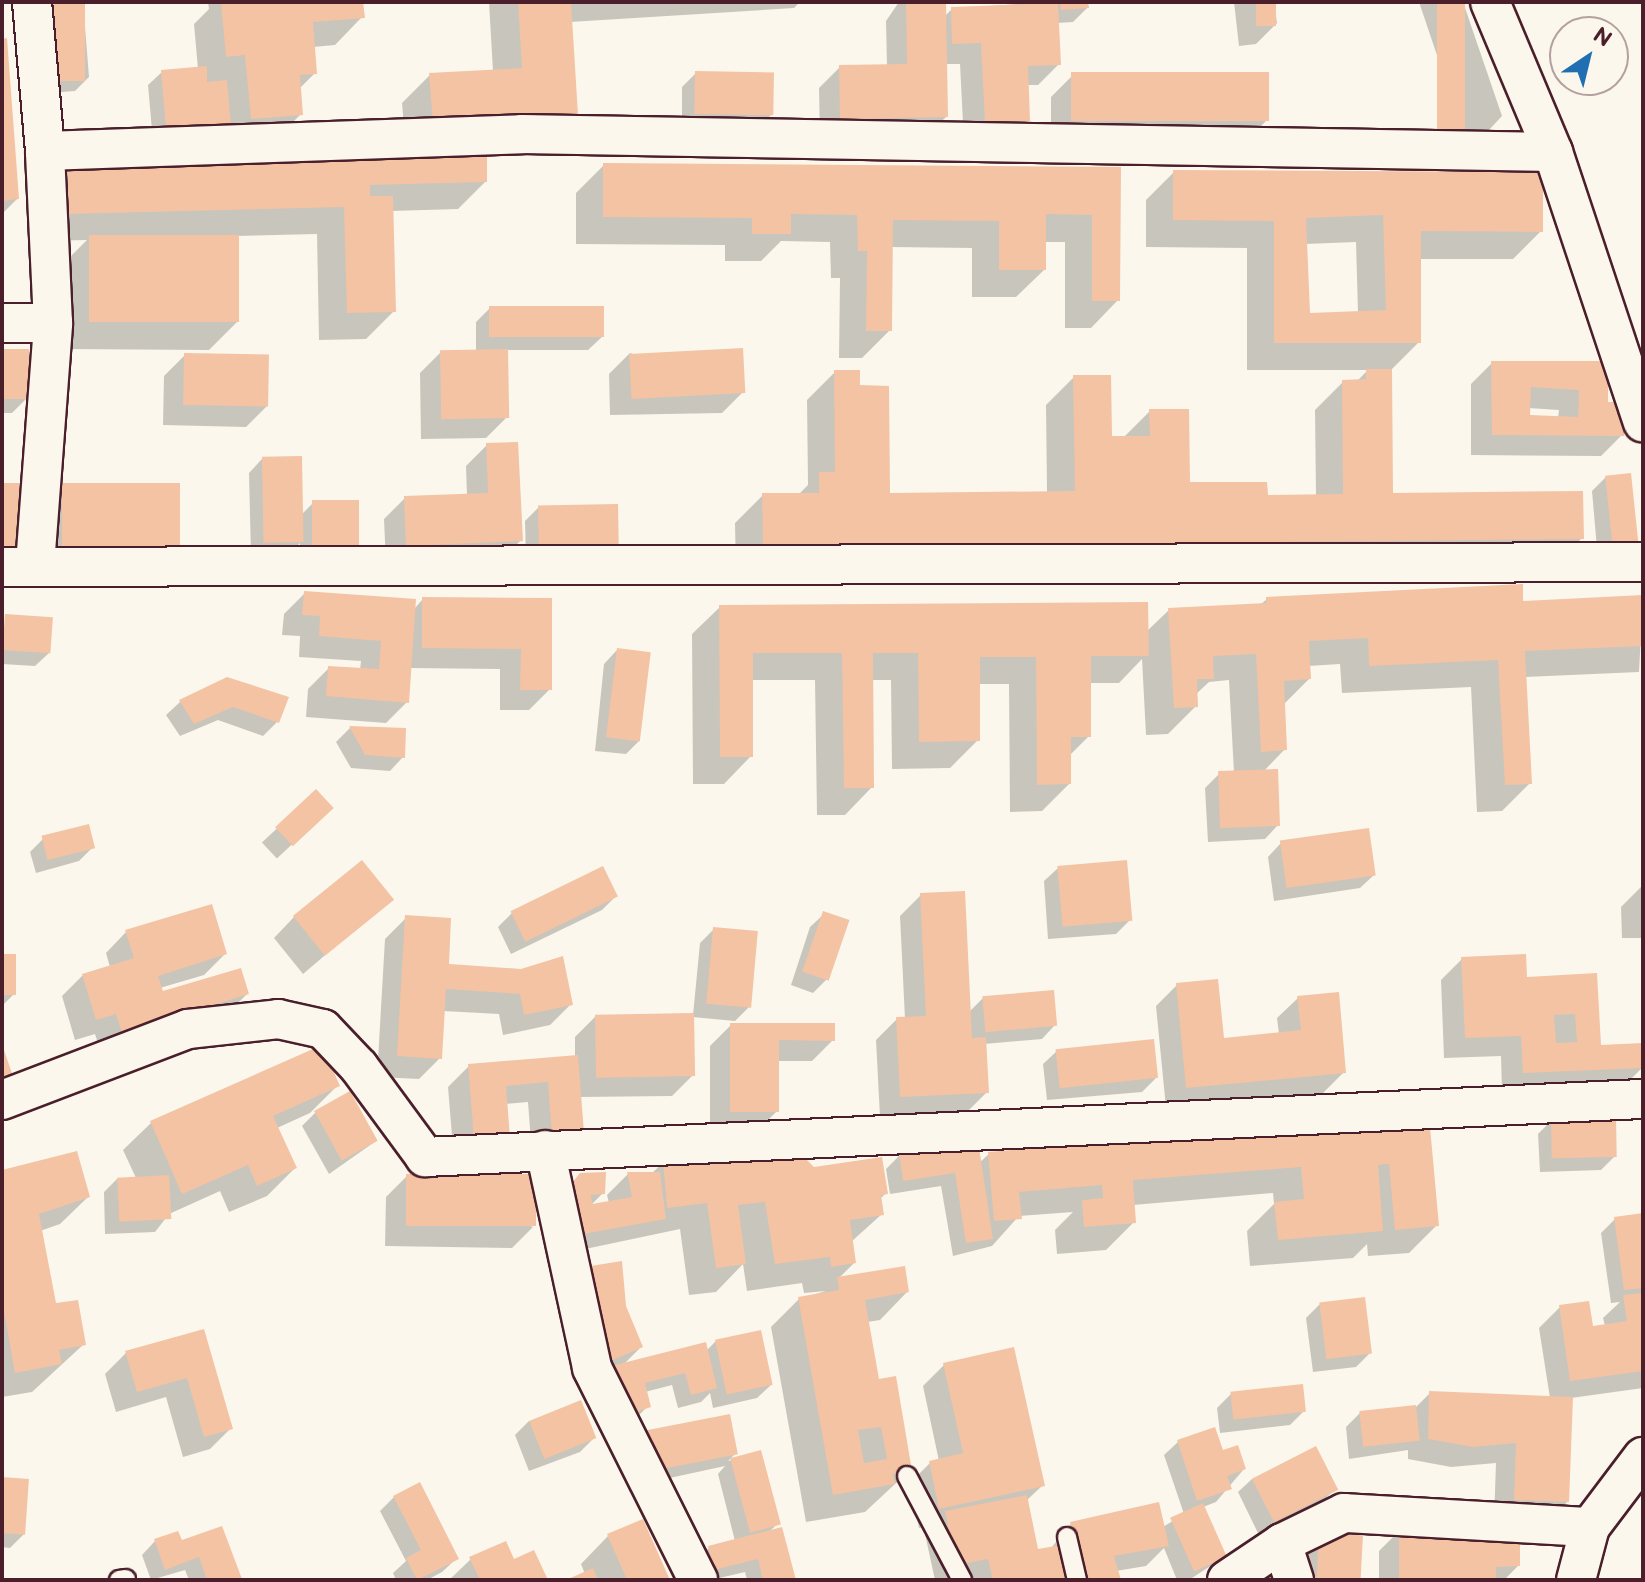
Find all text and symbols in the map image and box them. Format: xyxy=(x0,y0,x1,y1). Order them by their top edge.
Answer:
north arrow xyxy=(1549,16,1629,96)
text: N xyxy=(1587,22,1616,53)

